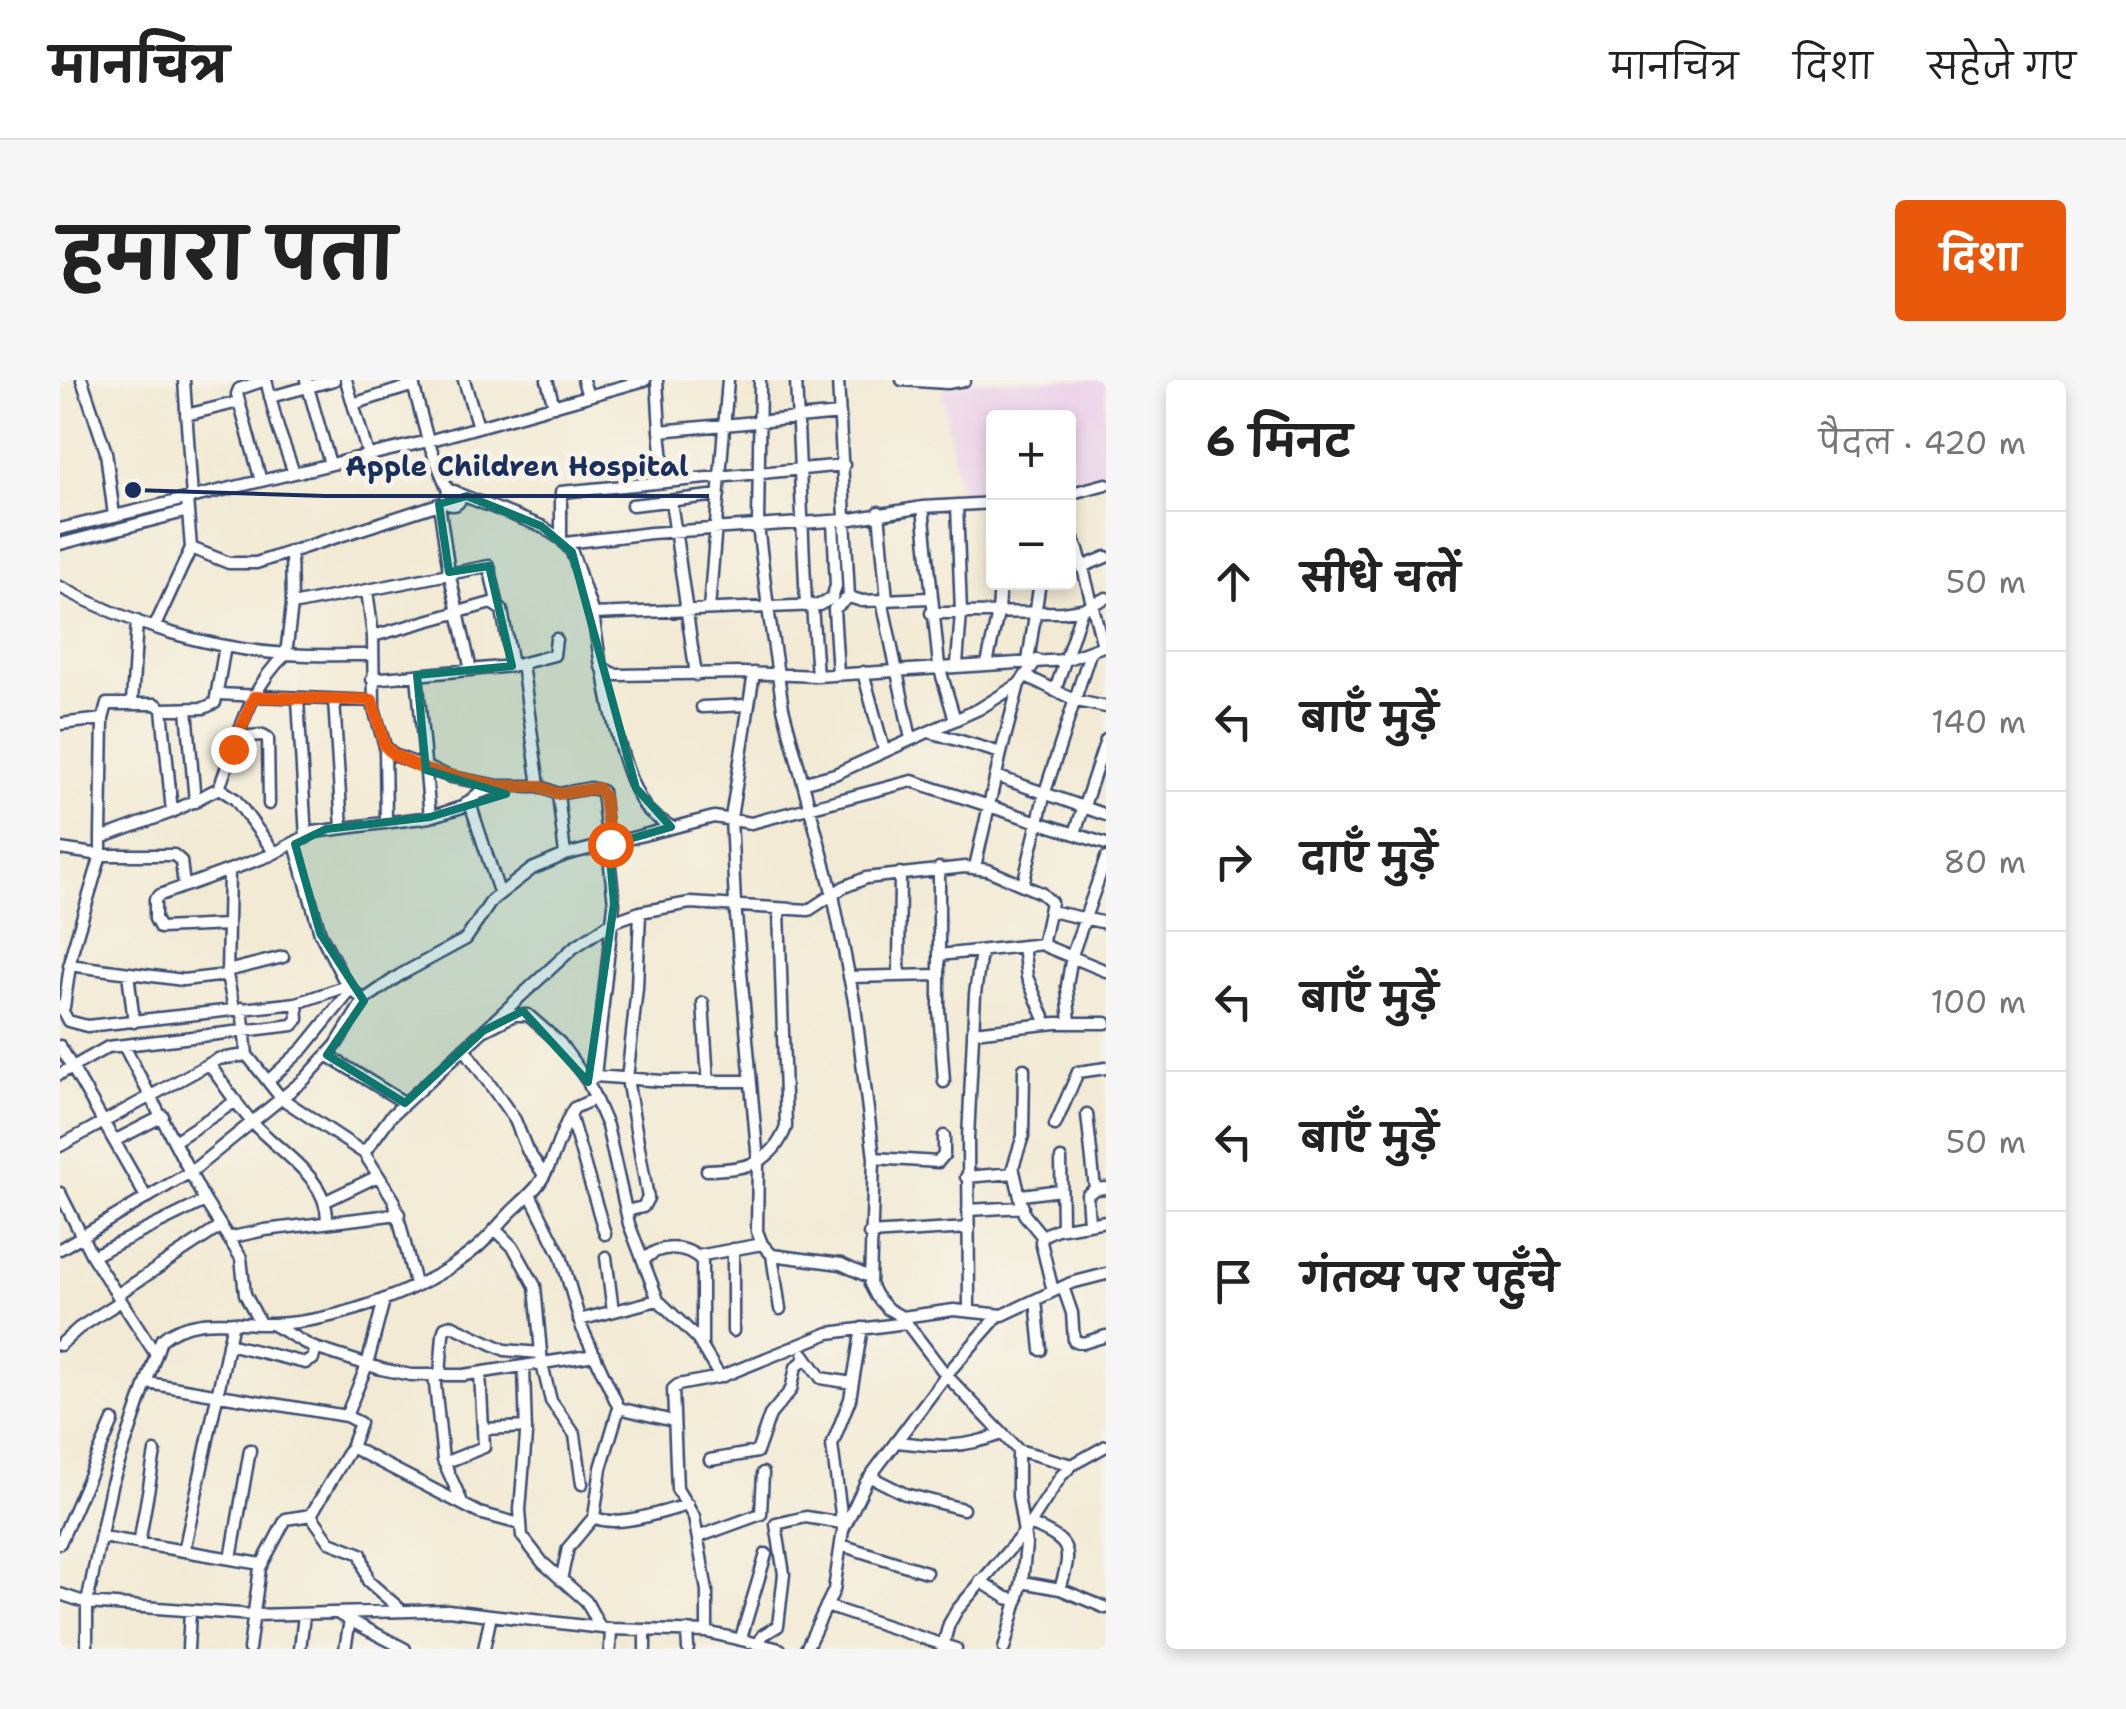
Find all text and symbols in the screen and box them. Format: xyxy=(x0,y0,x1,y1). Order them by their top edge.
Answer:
text: मानचित्र xyxy=(50,33,229,97)
text: मानचित्र xyxy=(1610,43,1738,90)
text: दिशा xyxy=(1793,43,1873,90)
text: सहेजे गए xyxy=(1928,43,2076,90)
button: दिशा xyxy=(1895,200,2066,321)
text: हमारा पता xyxy=(60,208,395,301)
map controls xyxy=(986,410,1076,590)
button: + xyxy=(986,410,1076,500)
text: 6 मिनट xyxy=(1206,413,1352,469)
text: पैदल · 420 m xyxy=(1819,421,2026,464)
callout: Apple Children Hospital xyxy=(325,438,709,496)
text: Apple Children Hospital xyxy=(345,447,689,485)
button: − xyxy=(986,500,1076,590)
text: सीधे चलें xyxy=(1301,552,1460,603)
icon: ahead xyxy=(1206,554,1261,609)
text: 50 m xyxy=(1946,560,2026,603)
text: बाएँ मुड़ें xyxy=(1301,692,1438,743)
icon: left xyxy=(1206,694,1261,749)
text: 140 m xyxy=(1931,700,2026,743)
route end xyxy=(211,727,257,773)
route start xyxy=(588,822,634,868)
text: दाएँ मुड़ें xyxy=(1301,832,1437,883)
icon: right xyxy=(1206,834,1261,889)
text: 80 m xyxy=(1943,840,2026,883)
text: बाएँ मुड़ें xyxy=(1301,972,1438,1023)
icon: left xyxy=(1206,974,1261,1029)
text: 100 m xyxy=(1930,980,2026,1023)
text: बाएँ मुड़ें xyxy=(1301,1112,1438,1163)
icon: left xyxy=(1206,1114,1261,1169)
text: 50 m xyxy=(1946,1120,2026,1163)
text: गंतव्य पर पहुँचे xyxy=(1301,1252,1558,1303)
icon: arrive xyxy=(1206,1254,1261,1309)

